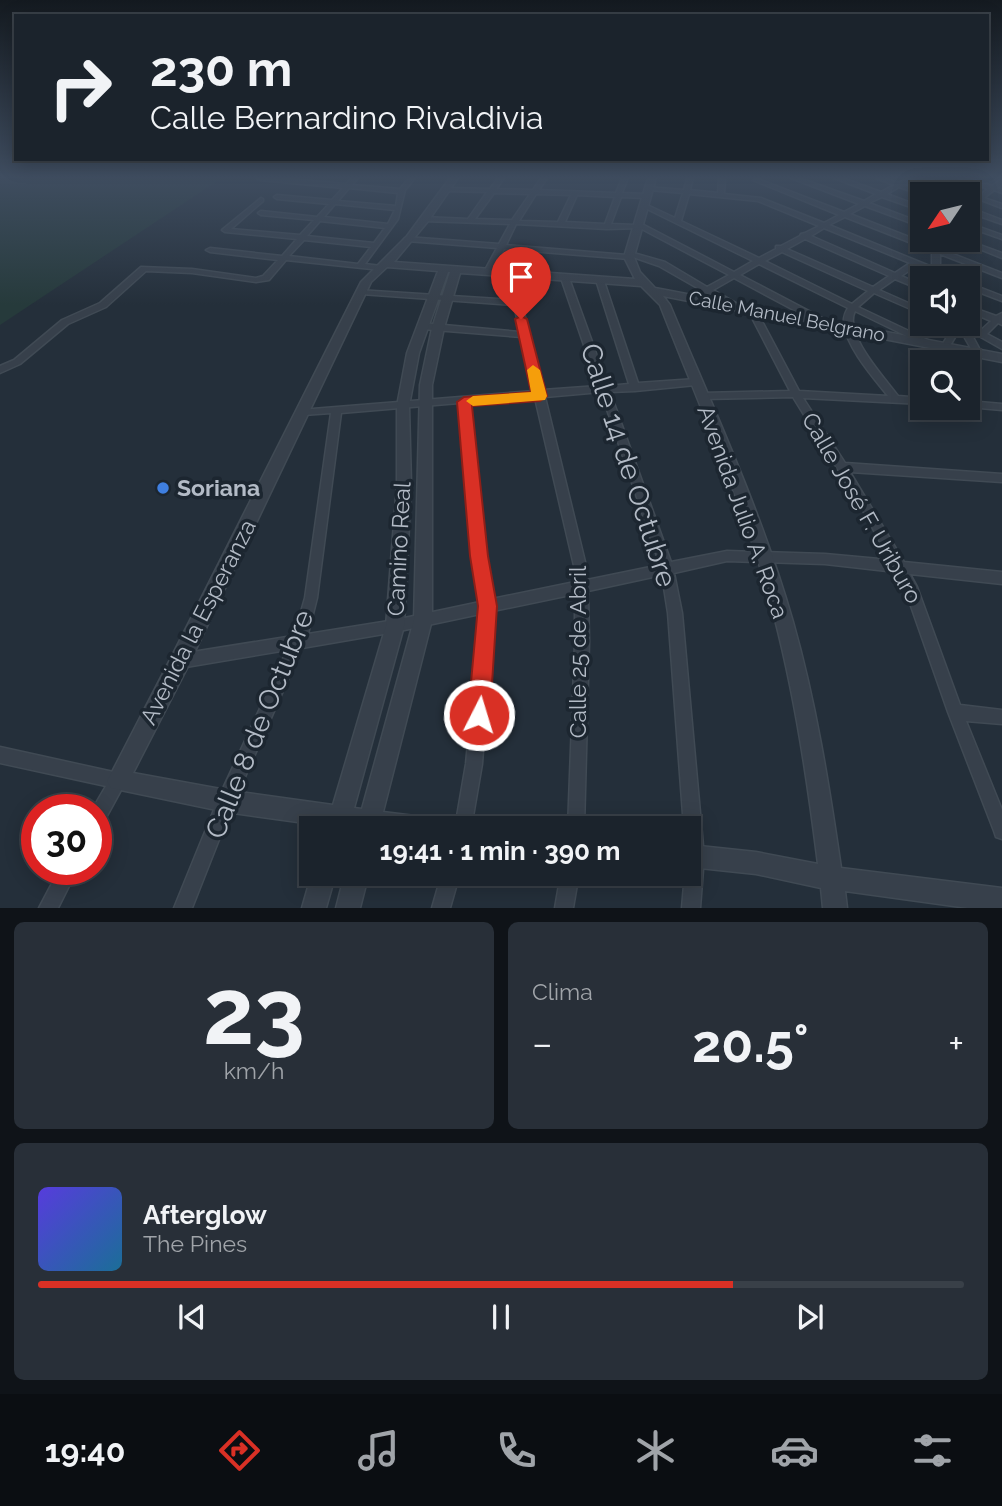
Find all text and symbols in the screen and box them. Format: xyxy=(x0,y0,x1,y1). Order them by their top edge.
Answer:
text: 230 m xyxy=(150,40,292,97)
icon: right xyxy=(35,42,126,133)
text: Calle Bernardino Rivaldivia xyxy=(150,99,544,136)
north arrow xyxy=(910,182,980,252)
map controls xyxy=(910,182,980,420)
pin xyxy=(491,247,551,319)
icon: arrive xyxy=(502,258,540,296)
button: sound xyxy=(910,266,980,336)
street label: Calle Manuel Belgrano xyxy=(687,286,887,346)
street label: Calle 14 de Octubre xyxy=(574,339,683,591)
button: search xyxy=(910,350,980,420)
street label: Avenida Julio A. Roca xyxy=(692,402,795,622)
street label: Calle José F. Uriburo xyxy=(797,408,928,608)
place label: Soriana xyxy=(177,474,260,501)
marker: Soriana xyxy=(155,480,171,496)
street label: Camino Real xyxy=(382,480,416,617)
street label: Avenida la Esperanza xyxy=(134,515,261,729)
street label: Calle 25 de Abril xyxy=(564,565,591,738)
street label: Calle 8 de Octubre xyxy=(199,605,320,843)
position arrow xyxy=(442,678,516,752)
speed limit sign: 30 xyxy=(21,794,112,885)
text: 19:41 · 1 min · 390 m xyxy=(380,836,620,866)
text: 23 xyxy=(203,958,305,1065)
text: Clima xyxy=(532,978,593,1005)
text: 20.5° xyxy=(692,1013,809,1074)
text: − xyxy=(532,1021,552,1066)
text: + xyxy=(948,1021,964,1066)
text: km/h xyxy=(224,1057,284,1084)
text: Afterglow xyxy=(143,1200,267,1230)
text: The Pines xyxy=(143,1230,247,1257)
icon: previous xyxy=(173,1298,211,1336)
icon: pause xyxy=(482,1298,520,1336)
icon: next xyxy=(791,1298,829,1336)
icon: directions xyxy=(215,1426,264,1475)
icon: music xyxy=(354,1426,403,1475)
icon: phone xyxy=(492,1426,541,1475)
icon: climate xyxy=(631,1426,680,1475)
icon: car xyxy=(770,1426,819,1475)
icon: filters xyxy=(908,1426,957,1475)
text: 19:40 xyxy=(45,1432,125,1469)

